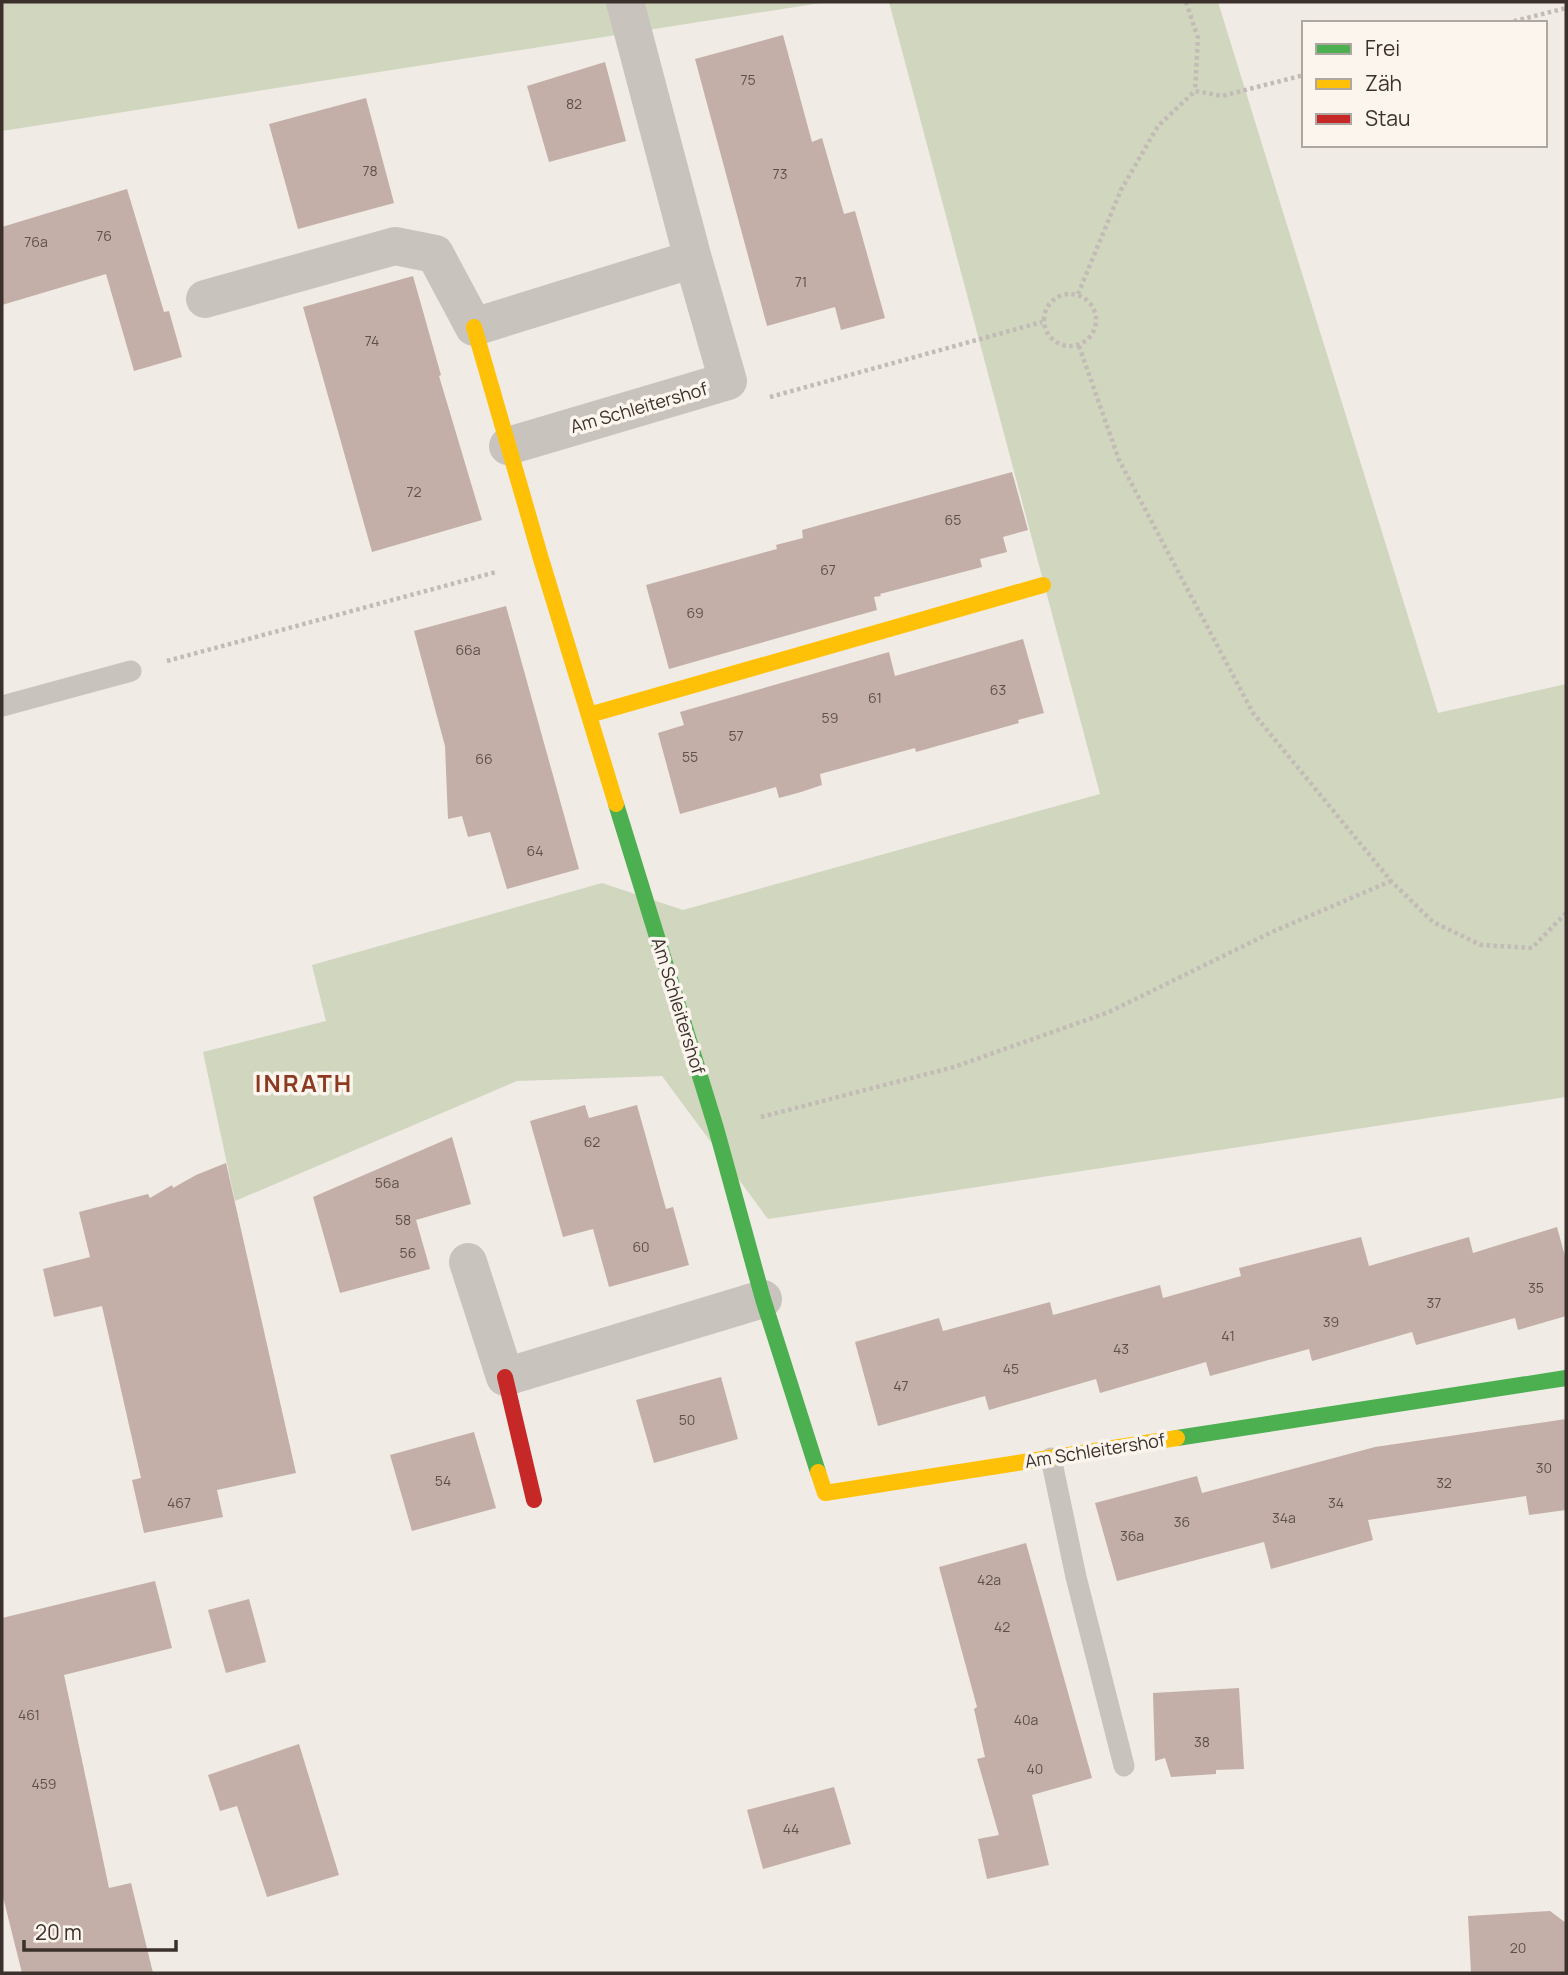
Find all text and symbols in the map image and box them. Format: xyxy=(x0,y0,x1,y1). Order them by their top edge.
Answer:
legend xyxy=(1302,21,1547,147)
text: Frei xyxy=(1365,34,1400,62)
text: Zäh xyxy=(1365,69,1402,97)
house number: 75 xyxy=(740,70,756,89)
house number: 82 xyxy=(566,94,582,113)
text: Stau xyxy=(1365,104,1411,132)
house number: 78 xyxy=(362,161,378,180)
house number: 73 xyxy=(773,164,787,183)
house number: 76 xyxy=(96,226,112,245)
house number: 76a xyxy=(24,232,48,251)
house number: 71 xyxy=(795,272,807,291)
house number: 74 xyxy=(365,331,379,350)
street label: Am Schleitershof xyxy=(567,376,711,438)
house number: 72 xyxy=(406,482,422,501)
house number: 65 xyxy=(945,510,961,529)
house number: 67 xyxy=(820,560,836,579)
house number: 69 xyxy=(686,603,704,622)
house number: 66a xyxy=(455,640,481,659)
house number: 63 xyxy=(990,680,1006,699)
house number: 61 xyxy=(868,688,882,707)
house number: 59 xyxy=(822,708,838,727)
house number: 57 xyxy=(728,726,744,745)
house number: 55 xyxy=(682,747,698,766)
house number: 66 xyxy=(475,749,493,768)
house number: 64 xyxy=(527,841,543,860)
street label: Am Schleitershof xyxy=(647,934,711,1078)
district label: INRATH xyxy=(255,1066,353,1099)
house number: 62 xyxy=(584,1132,600,1151)
house number: 56a xyxy=(375,1173,399,1192)
house number: 58 xyxy=(395,1210,411,1229)
house number: 60 xyxy=(632,1237,650,1256)
house number: 56 xyxy=(400,1243,416,1262)
house number: 35 xyxy=(1528,1278,1544,1297)
house number: 37 xyxy=(1427,1293,1441,1312)
house number: 39 xyxy=(1323,1312,1339,1331)
house number: 41 xyxy=(1221,1326,1235,1345)
house number: 43 xyxy=(1113,1339,1129,1358)
house number: 45 xyxy=(1003,1359,1019,1378)
house number: 47 xyxy=(893,1376,909,1395)
house number: 50 xyxy=(679,1410,695,1429)
street label: Am Schleitershof xyxy=(1023,1427,1167,1473)
house number: 30 xyxy=(1536,1458,1552,1477)
house number: 54 xyxy=(435,1471,451,1490)
house number: 32 xyxy=(1436,1473,1452,1492)
house number: 467 xyxy=(167,1493,191,1512)
house number: 34 xyxy=(1328,1493,1344,1512)
house number: 34a xyxy=(1272,1508,1296,1527)
house number: 36 xyxy=(1174,1512,1190,1531)
house number: 36a xyxy=(1120,1526,1144,1545)
house number: 42a xyxy=(977,1570,1001,1589)
house number: 42 xyxy=(994,1617,1010,1636)
house number: 461 xyxy=(18,1705,40,1724)
house number: 40a xyxy=(1014,1710,1038,1729)
house number: 38 xyxy=(1194,1732,1210,1751)
house number: 40 xyxy=(1027,1759,1043,1778)
house number: 459 xyxy=(31,1774,57,1793)
house number: 44 xyxy=(783,1819,799,1838)
scale bar xyxy=(24,1909,177,1953)
text: 20 m xyxy=(35,1918,82,1946)
house number: 20 xyxy=(1510,1938,1526,1957)

